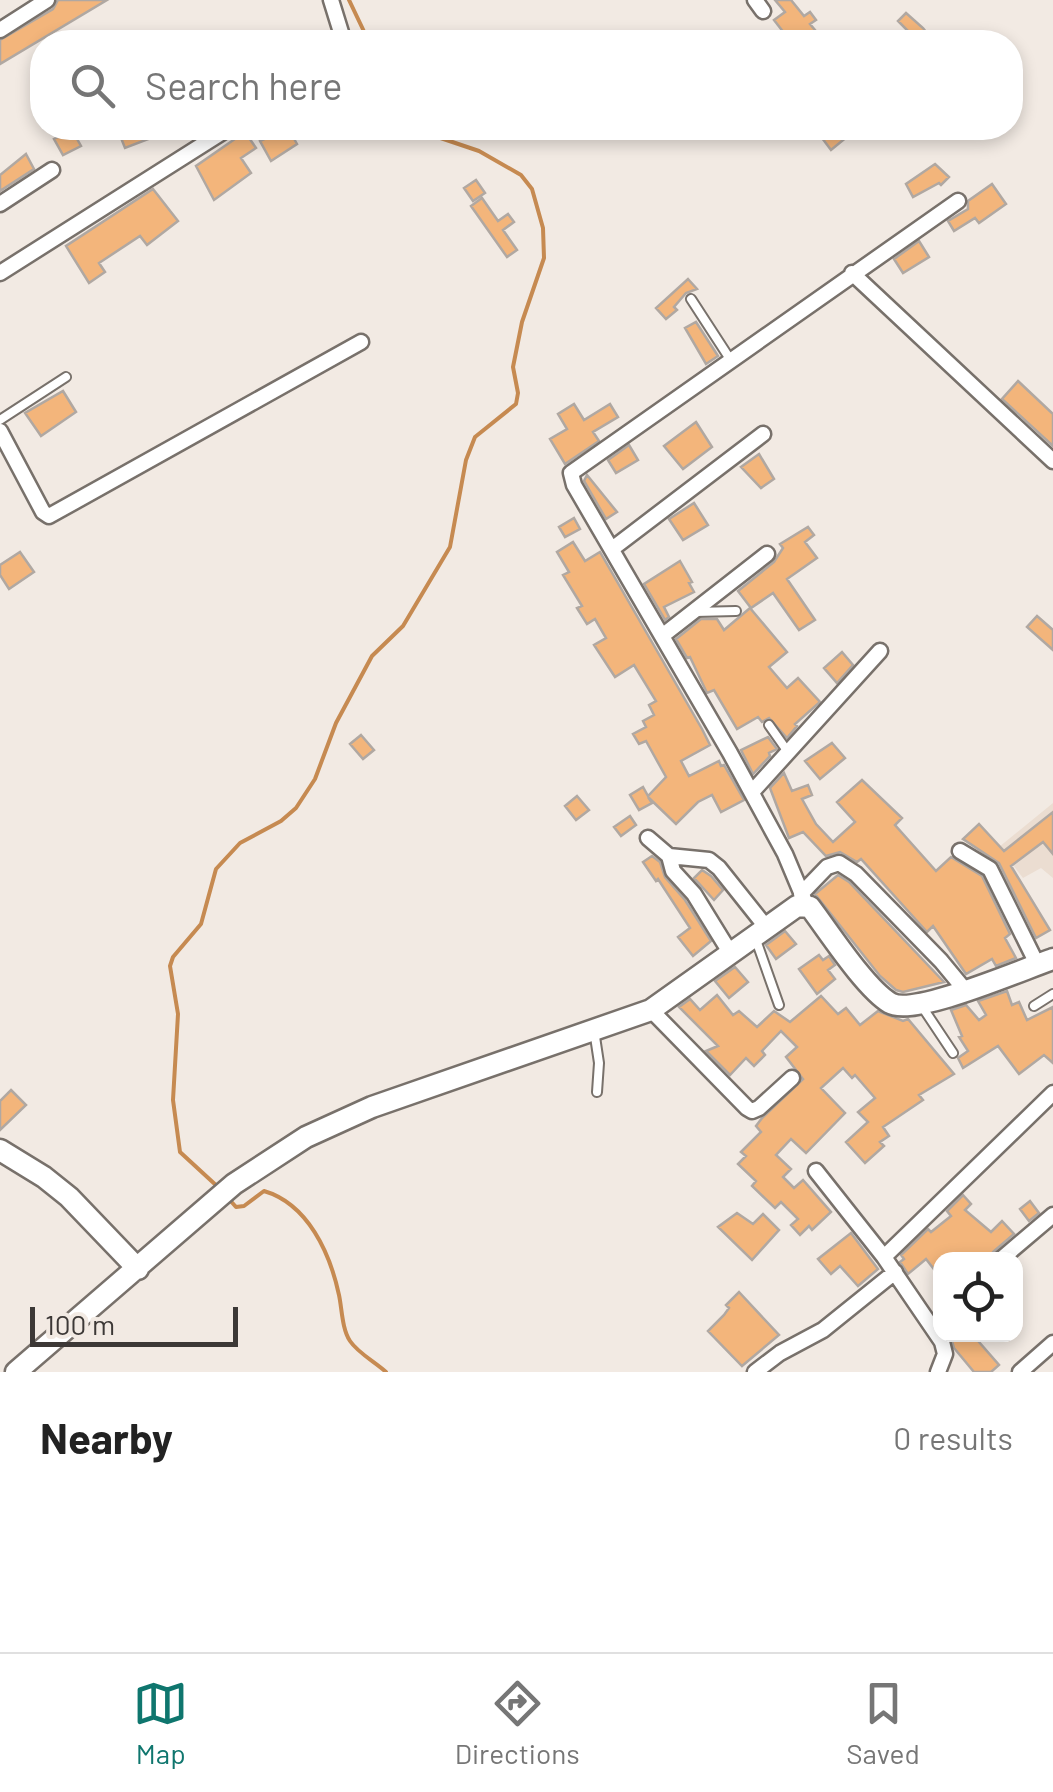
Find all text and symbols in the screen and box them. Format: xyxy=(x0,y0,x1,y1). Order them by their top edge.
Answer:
search box xyxy=(30,30,1023,140)
icon: search xyxy=(65,58,120,113)
text: Search here xyxy=(145,62,343,108)
map controls xyxy=(933,1252,1023,1342)
button: locate xyxy=(933,1252,1023,1342)
scale bar xyxy=(30,1302,238,1346)
text: 100 m xyxy=(45,1307,115,1341)
text: Nearby xyxy=(40,1412,173,1462)
text: 0 results xyxy=(893,1418,1013,1456)
tab: Map xyxy=(133,1676,188,1770)
tab: Directions xyxy=(455,1676,580,1770)
tab: Saved xyxy=(846,1676,920,1770)

